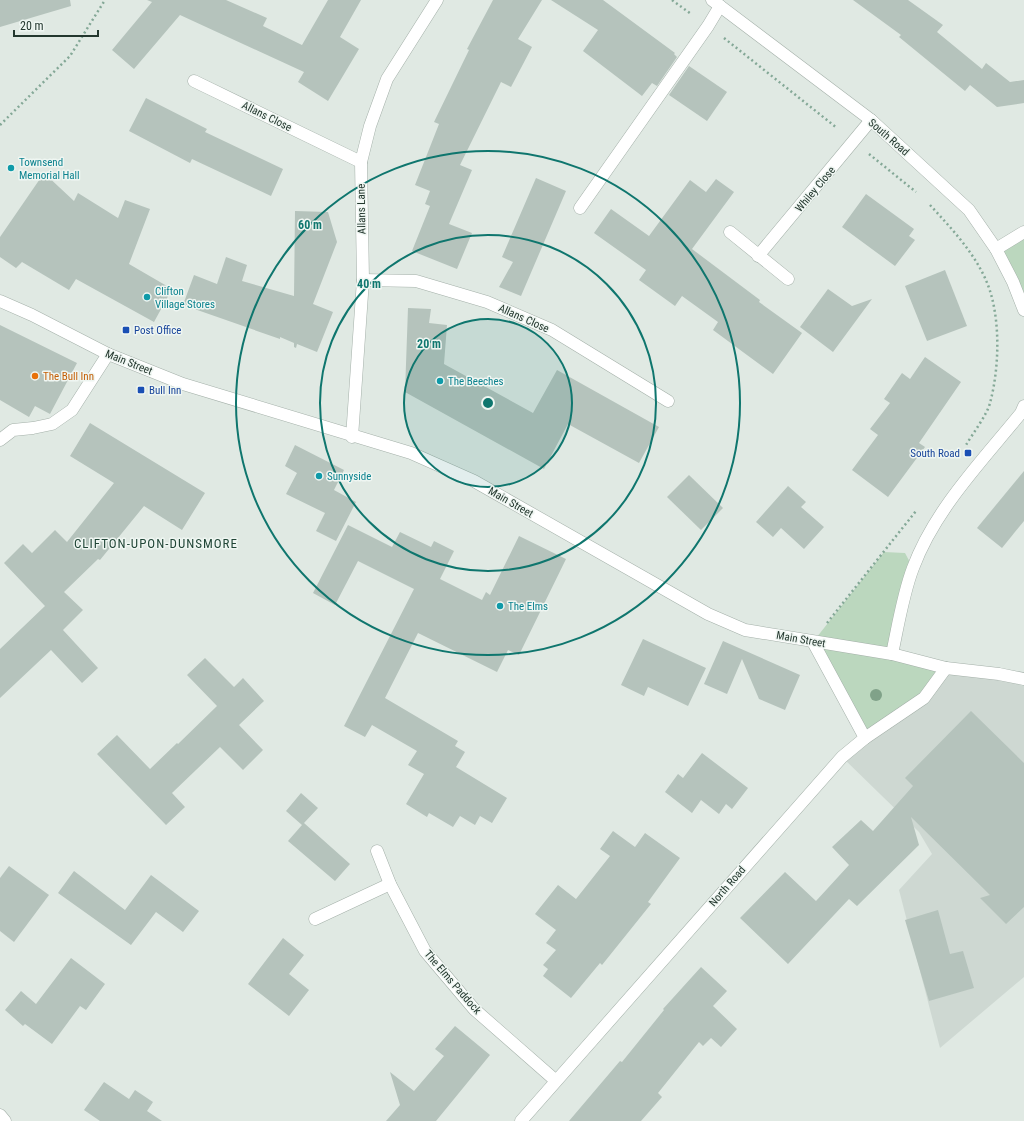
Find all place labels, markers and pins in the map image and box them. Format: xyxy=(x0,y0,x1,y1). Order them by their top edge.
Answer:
place label: Townsend Memorial Hall xyxy=(19,156,80,182)
marker: Townsend Memorial Hall xyxy=(6,163,16,173)
place label: Clifton Village Stores xyxy=(155,285,215,311)
marker: Clifton Village Stores xyxy=(142,292,152,302)
place label: Post Office xyxy=(134,324,181,337)
marker: Post Office xyxy=(121,325,131,335)
place label: The Bull Inn xyxy=(43,370,94,383)
marker: The Bull Inn xyxy=(30,371,40,381)
place label: The Beeches xyxy=(448,375,504,388)
marker: The Beeches xyxy=(435,376,445,386)
place label: Bull Inn xyxy=(149,384,181,397)
marker: Bull Inn xyxy=(136,385,146,395)
centre of rings xyxy=(481,396,495,410)
place label: South Road xyxy=(910,447,960,460)
marker: South Road xyxy=(963,448,973,458)
place label: Sunnyside xyxy=(327,470,371,483)
marker: Sunnyside xyxy=(314,471,324,481)
place label: The Elms xyxy=(508,600,548,613)
marker: The Elms xyxy=(495,601,505,611)

